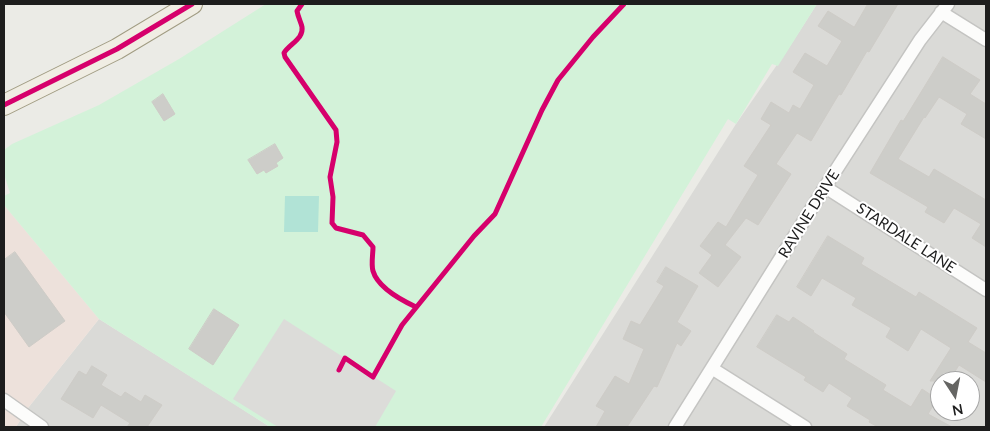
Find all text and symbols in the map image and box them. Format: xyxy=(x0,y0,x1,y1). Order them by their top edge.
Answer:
street label: RAVINE DRIVE xyxy=(775,166,843,262)
street label: STARDALE LANE xyxy=(853,199,959,277)
north arrow xyxy=(930,371,980,421)
text: N xyxy=(951,401,965,420)

